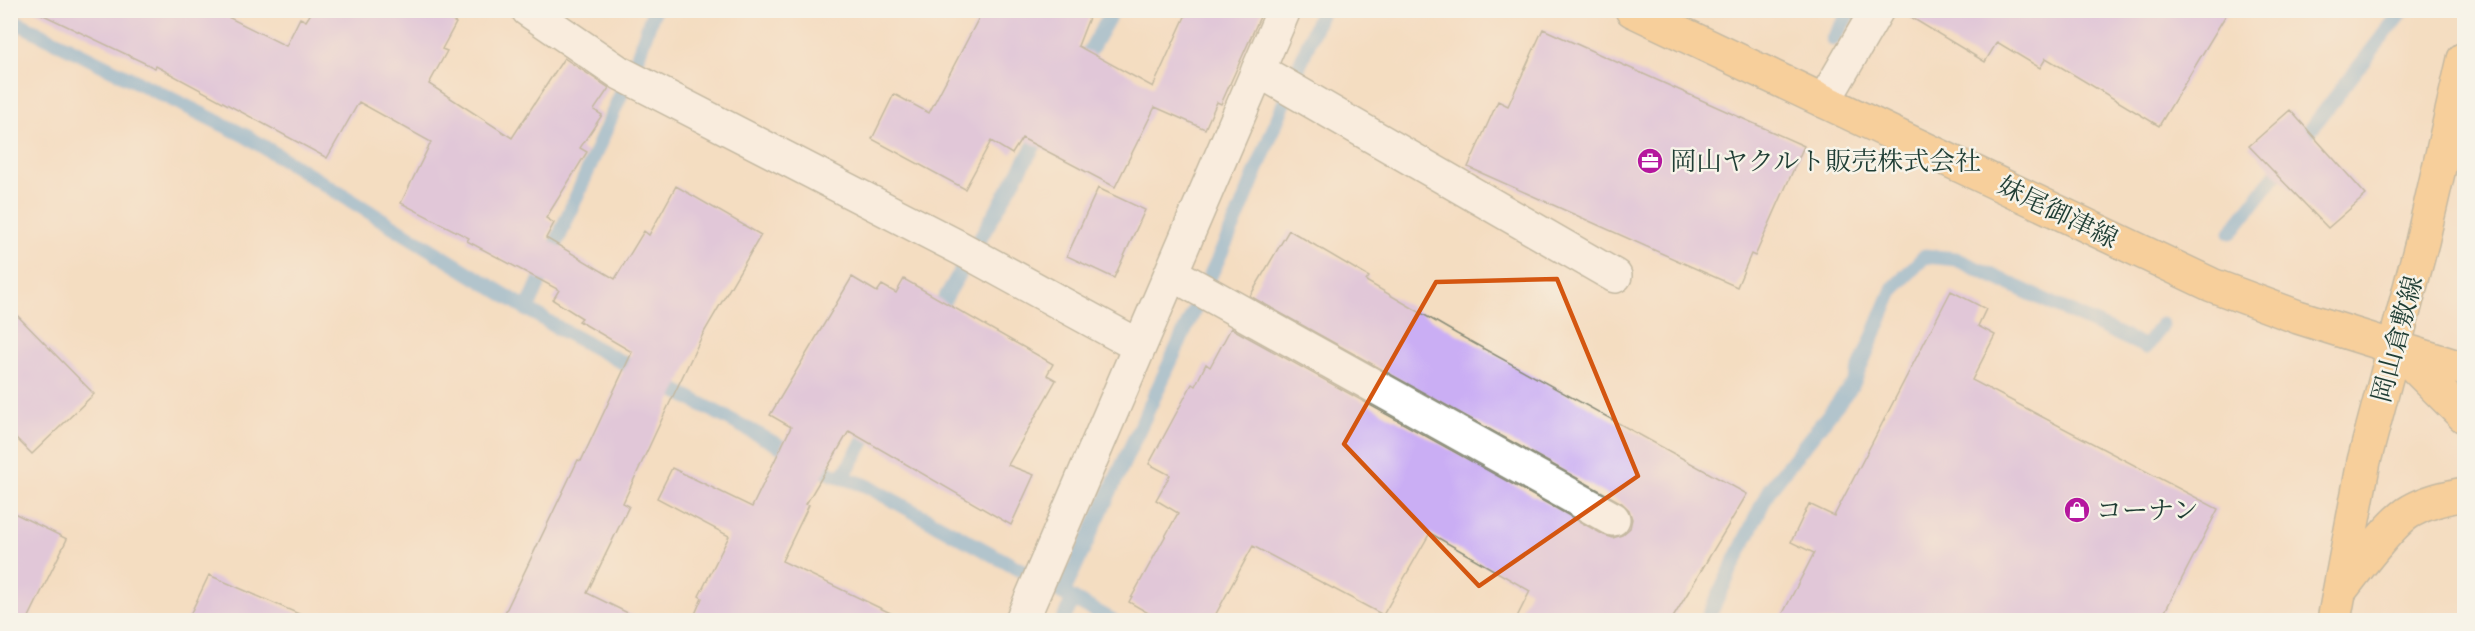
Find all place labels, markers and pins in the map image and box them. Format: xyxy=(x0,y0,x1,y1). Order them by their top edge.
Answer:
office icon: 岡山ヤクルト販売株式会社 xyxy=(1635,146,1665,176)
place label: 岡山ヤクルト販売株式会社 xyxy=(1670,146,1981,178)
shop icon: コーナン xyxy=(2062,495,2092,525)
place label: コーナン xyxy=(2096,495,2199,527)

